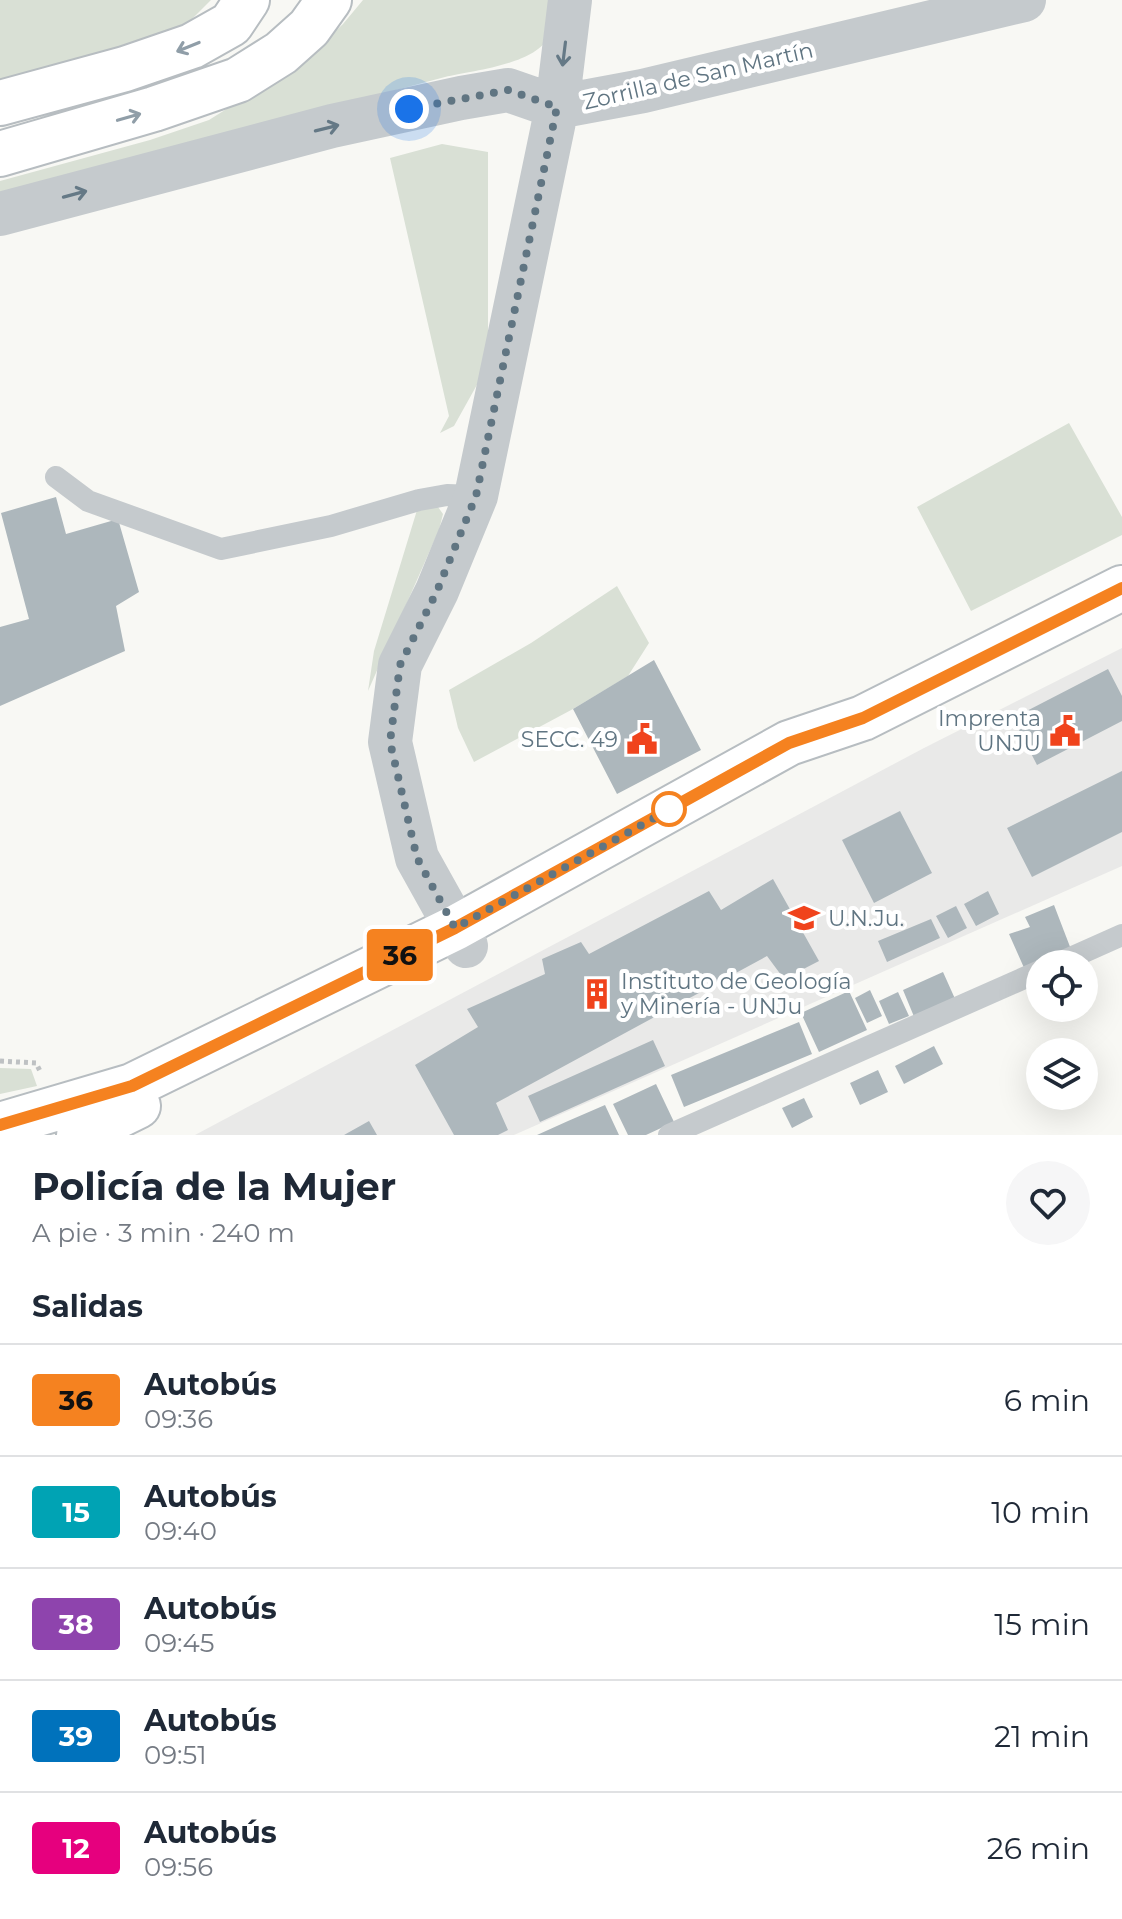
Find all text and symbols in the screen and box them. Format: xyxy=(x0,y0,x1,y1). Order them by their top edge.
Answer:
street label: Zorrilla de San Martín xyxy=(580,36,816,116)
one-way arrow xyxy=(176,40,201,55)
one-way arrow xyxy=(556,40,571,66)
your location xyxy=(389,89,429,129)
one-way arrow xyxy=(115,109,141,124)
one-way arrow xyxy=(313,119,339,134)
one-way arrow xyxy=(62,185,88,200)
place label: Imprenta UNJU xyxy=(938,705,1041,757)
public building icon: Imprenta UNJU xyxy=(1048,714,1082,748)
public building icon: SECC. 49 xyxy=(625,722,659,756)
place label: SECC. 49 xyxy=(521,726,618,753)
unlabelled marker xyxy=(652,792,686,826)
school or university icon: U.N.Ju. xyxy=(787,901,821,935)
place label: U.N.Ju. xyxy=(828,905,904,932)
line badge: 36 xyxy=(364,929,436,981)
text: 36 xyxy=(383,938,417,972)
map controls xyxy=(1026,950,1098,1110)
button: locate xyxy=(1026,950,1098,1022)
place label: Instituto de Geología y Minería - UNJu xyxy=(620,968,851,1020)
building icon: Instituto de Geología y Minería - UNJu xyxy=(580,977,614,1011)
button: layers xyxy=(1026,1038,1098,1110)
button: heart xyxy=(1006,1161,1090,1245)
text: Policía de la Mujer xyxy=(32,1163,396,1210)
text: A pie · 3 min · 240 m xyxy=(32,1217,295,1249)
text: Salidas xyxy=(32,1288,143,1325)
text: Autobús xyxy=(144,1366,277,1403)
text: 6 min xyxy=(1004,1382,1090,1419)
text: 36 xyxy=(59,1383,93,1417)
text: 09:36 xyxy=(144,1403,213,1435)
text: Autobús xyxy=(144,1478,277,1515)
text: 10 min xyxy=(991,1494,1090,1531)
text: 15 xyxy=(62,1495,90,1529)
text: 09:40 xyxy=(144,1515,217,1547)
text: Autobús xyxy=(144,1590,277,1627)
text: 15 min xyxy=(994,1606,1090,1643)
text: 38 xyxy=(58,1607,94,1641)
text: 09:45 xyxy=(144,1627,214,1659)
text: Autobús xyxy=(144,1702,277,1739)
text: 21 min xyxy=(994,1718,1090,1755)
text: 39 xyxy=(59,1719,93,1753)
text: 09:51 xyxy=(144,1739,207,1771)
text: Autobús xyxy=(144,1814,277,1851)
text: 26 min xyxy=(987,1830,1090,1867)
text: 12 xyxy=(62,1831,90,1865)
text: 09:56 xyxy=(144,1851,213,1883)

